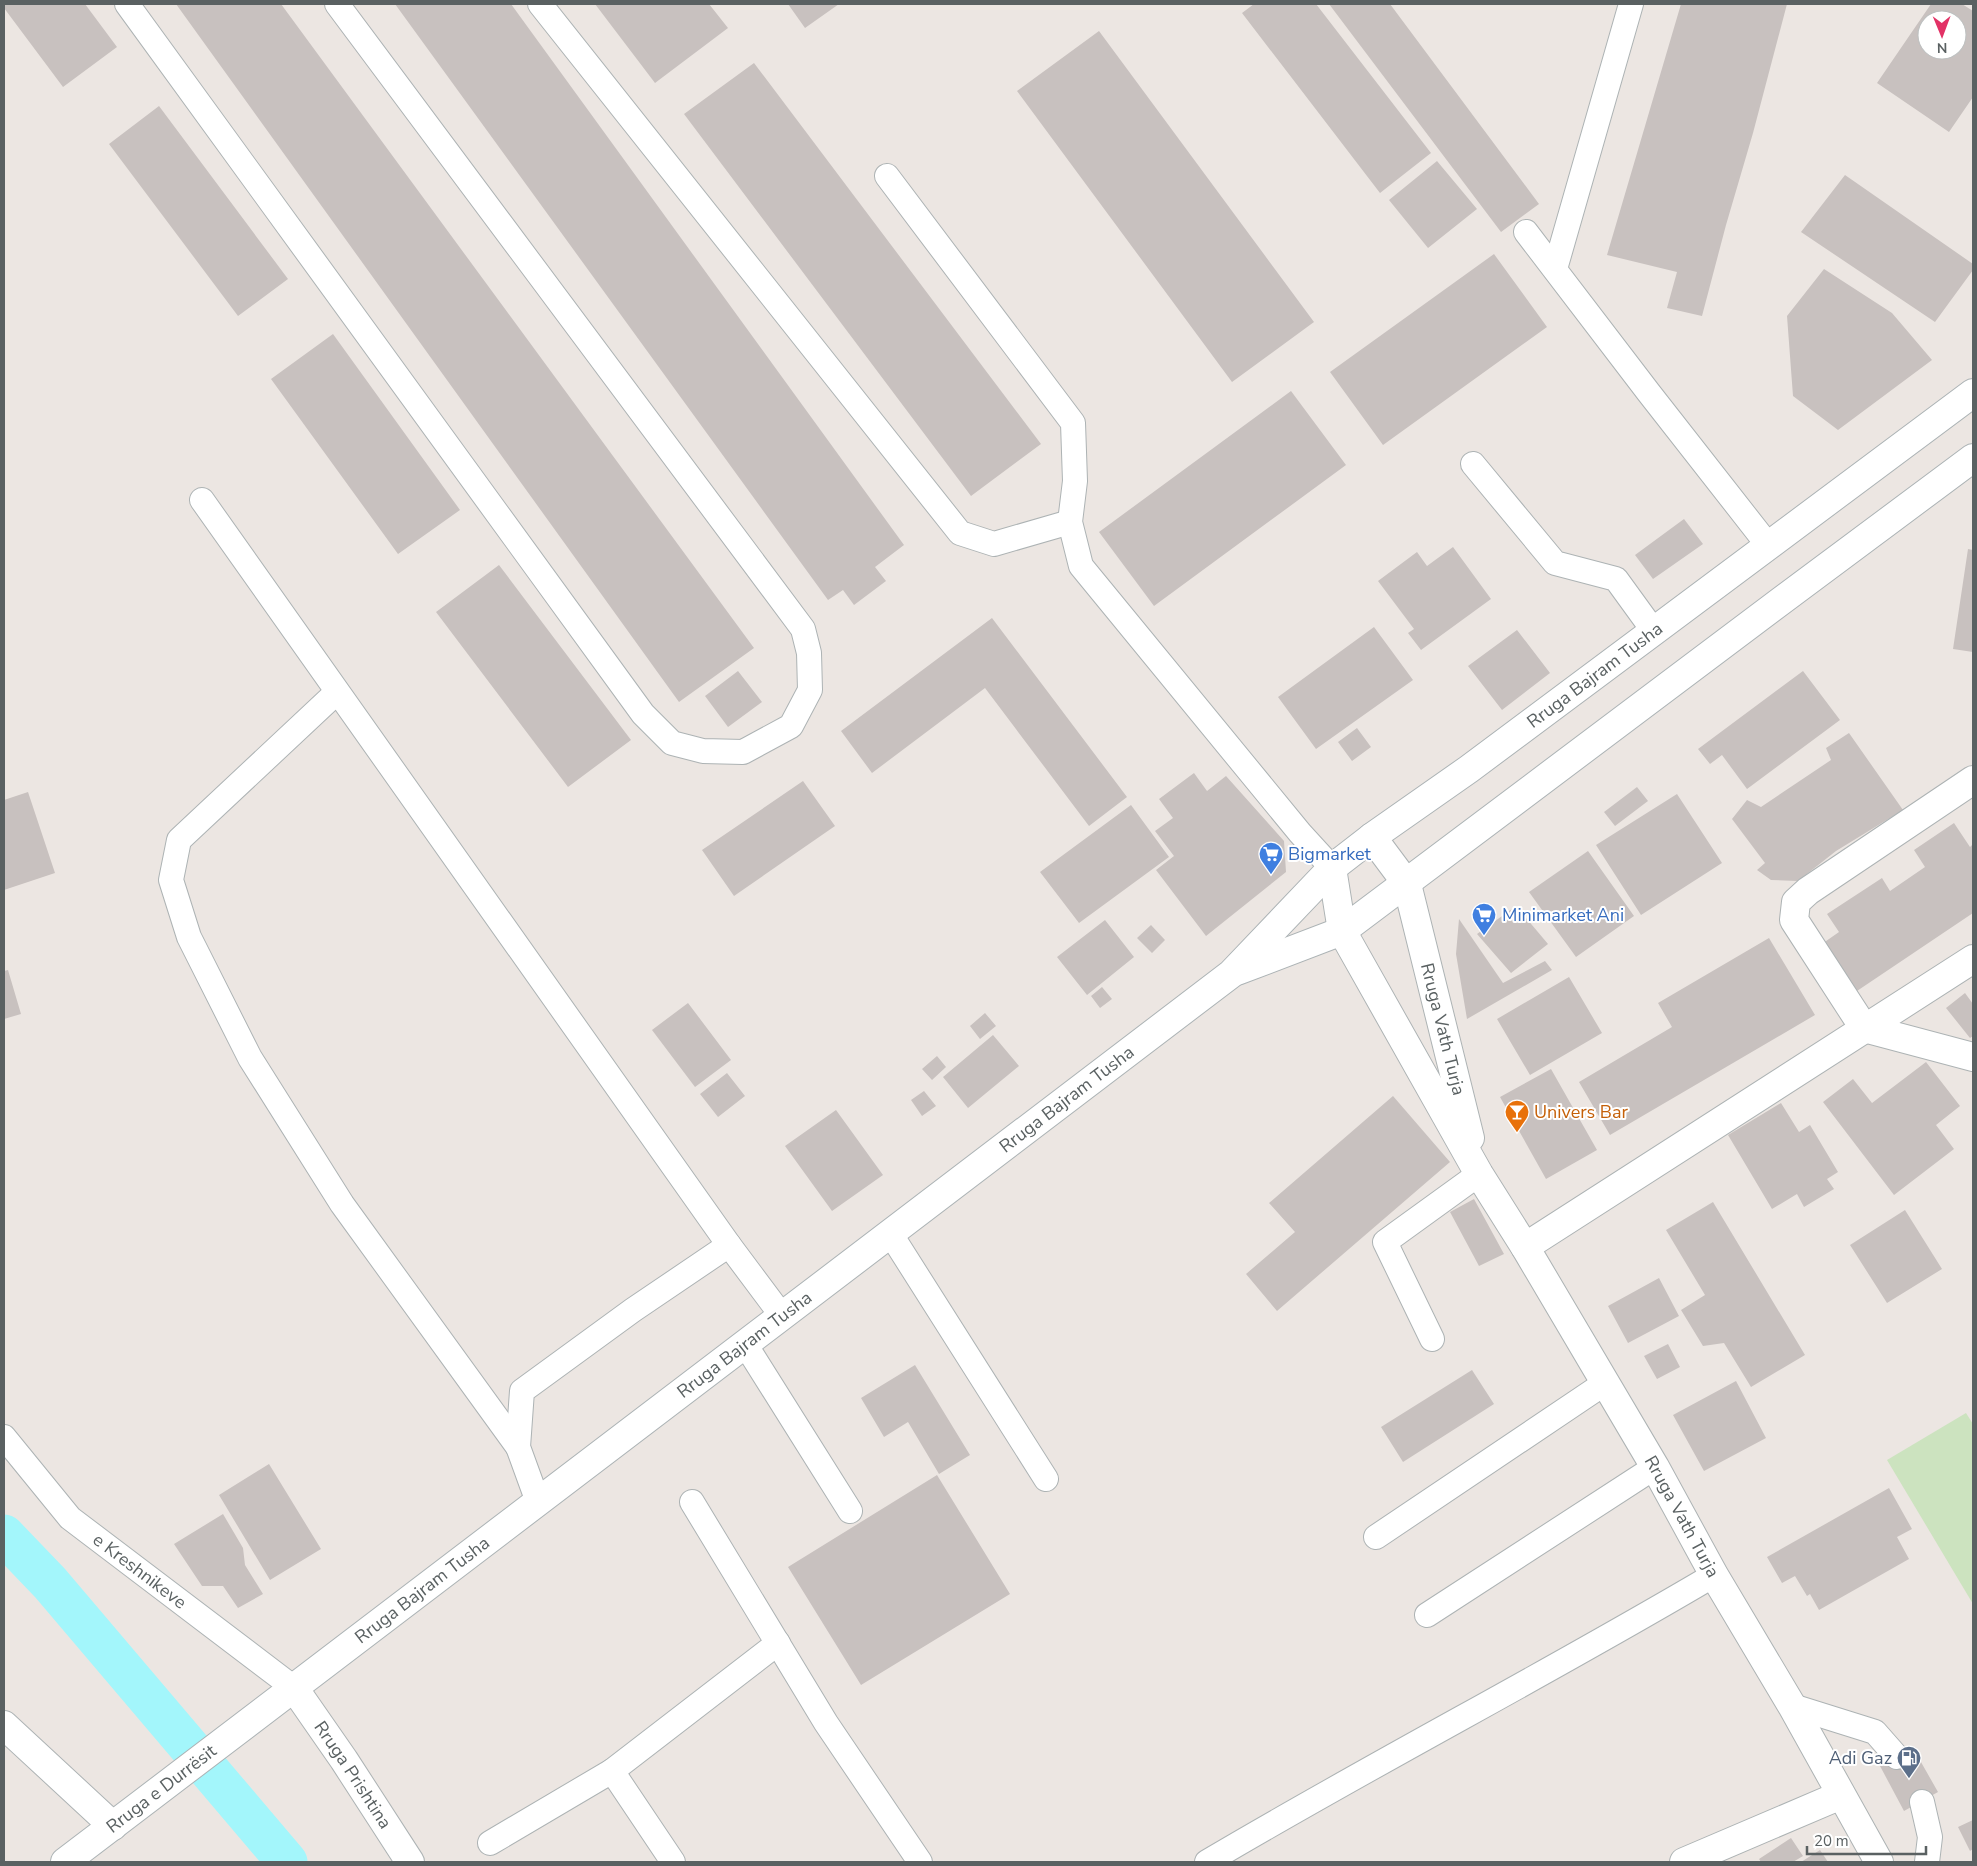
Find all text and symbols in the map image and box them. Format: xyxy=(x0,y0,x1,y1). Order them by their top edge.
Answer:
north arrow xyxy=(1917,10,1967,60)
text: N xyxy=(1937,38,1948,57)
street label: Rruga Bajram Tusha xyxy=(1522,617,1667,734)
supermarket icon: Bigmarket xyxy=(1258,841,1284,875)
place label: Bigmarket xyxy=(1288,842,1372,866)
supermarket icon: Minimarket Ani xyxy=(1471,902,1497,936)
place label: Minimarket Ani xyxy=(1502,903,1624,927)
street label: Rruga Vath Turja xyxy=(1415,960,1471,1098)
street label: Rruga Bajram Tusha xyxy=(994,1040,1139,1158)
bar icon: Univers Bar xyxy=(1504,1099,1530,1133)
place label: Univers Bar xyxy=(1534,1100,1629,1124)
street label: Rruga Bajram Tusha xyxy=(672,1286,817,1404)
street label: Rruga Vath Turja xyxy=(1639,1451,1725,1582)
street label: e Kreshnikeve xyxy=(88,1528,191,1614)
street label: Rruga Bajram Tusha xyxy=(350,1531,494,1649)
street label: Rruga Prishtina xyxy=(309,1716,397,1833)
street label: Rruga e Durrësit xyxy=(101,1739,222,1838)
fuel station icon: Adi Gaz xyxy=(1896,1745,1922,1779)
place label: Adi Gaz xyxy=(1829,1746,1892,1770)
scale bar xyxy=(1807,1824,1926,1856)
text: 20 m xyxy=(1814,1831,1849,1851)

